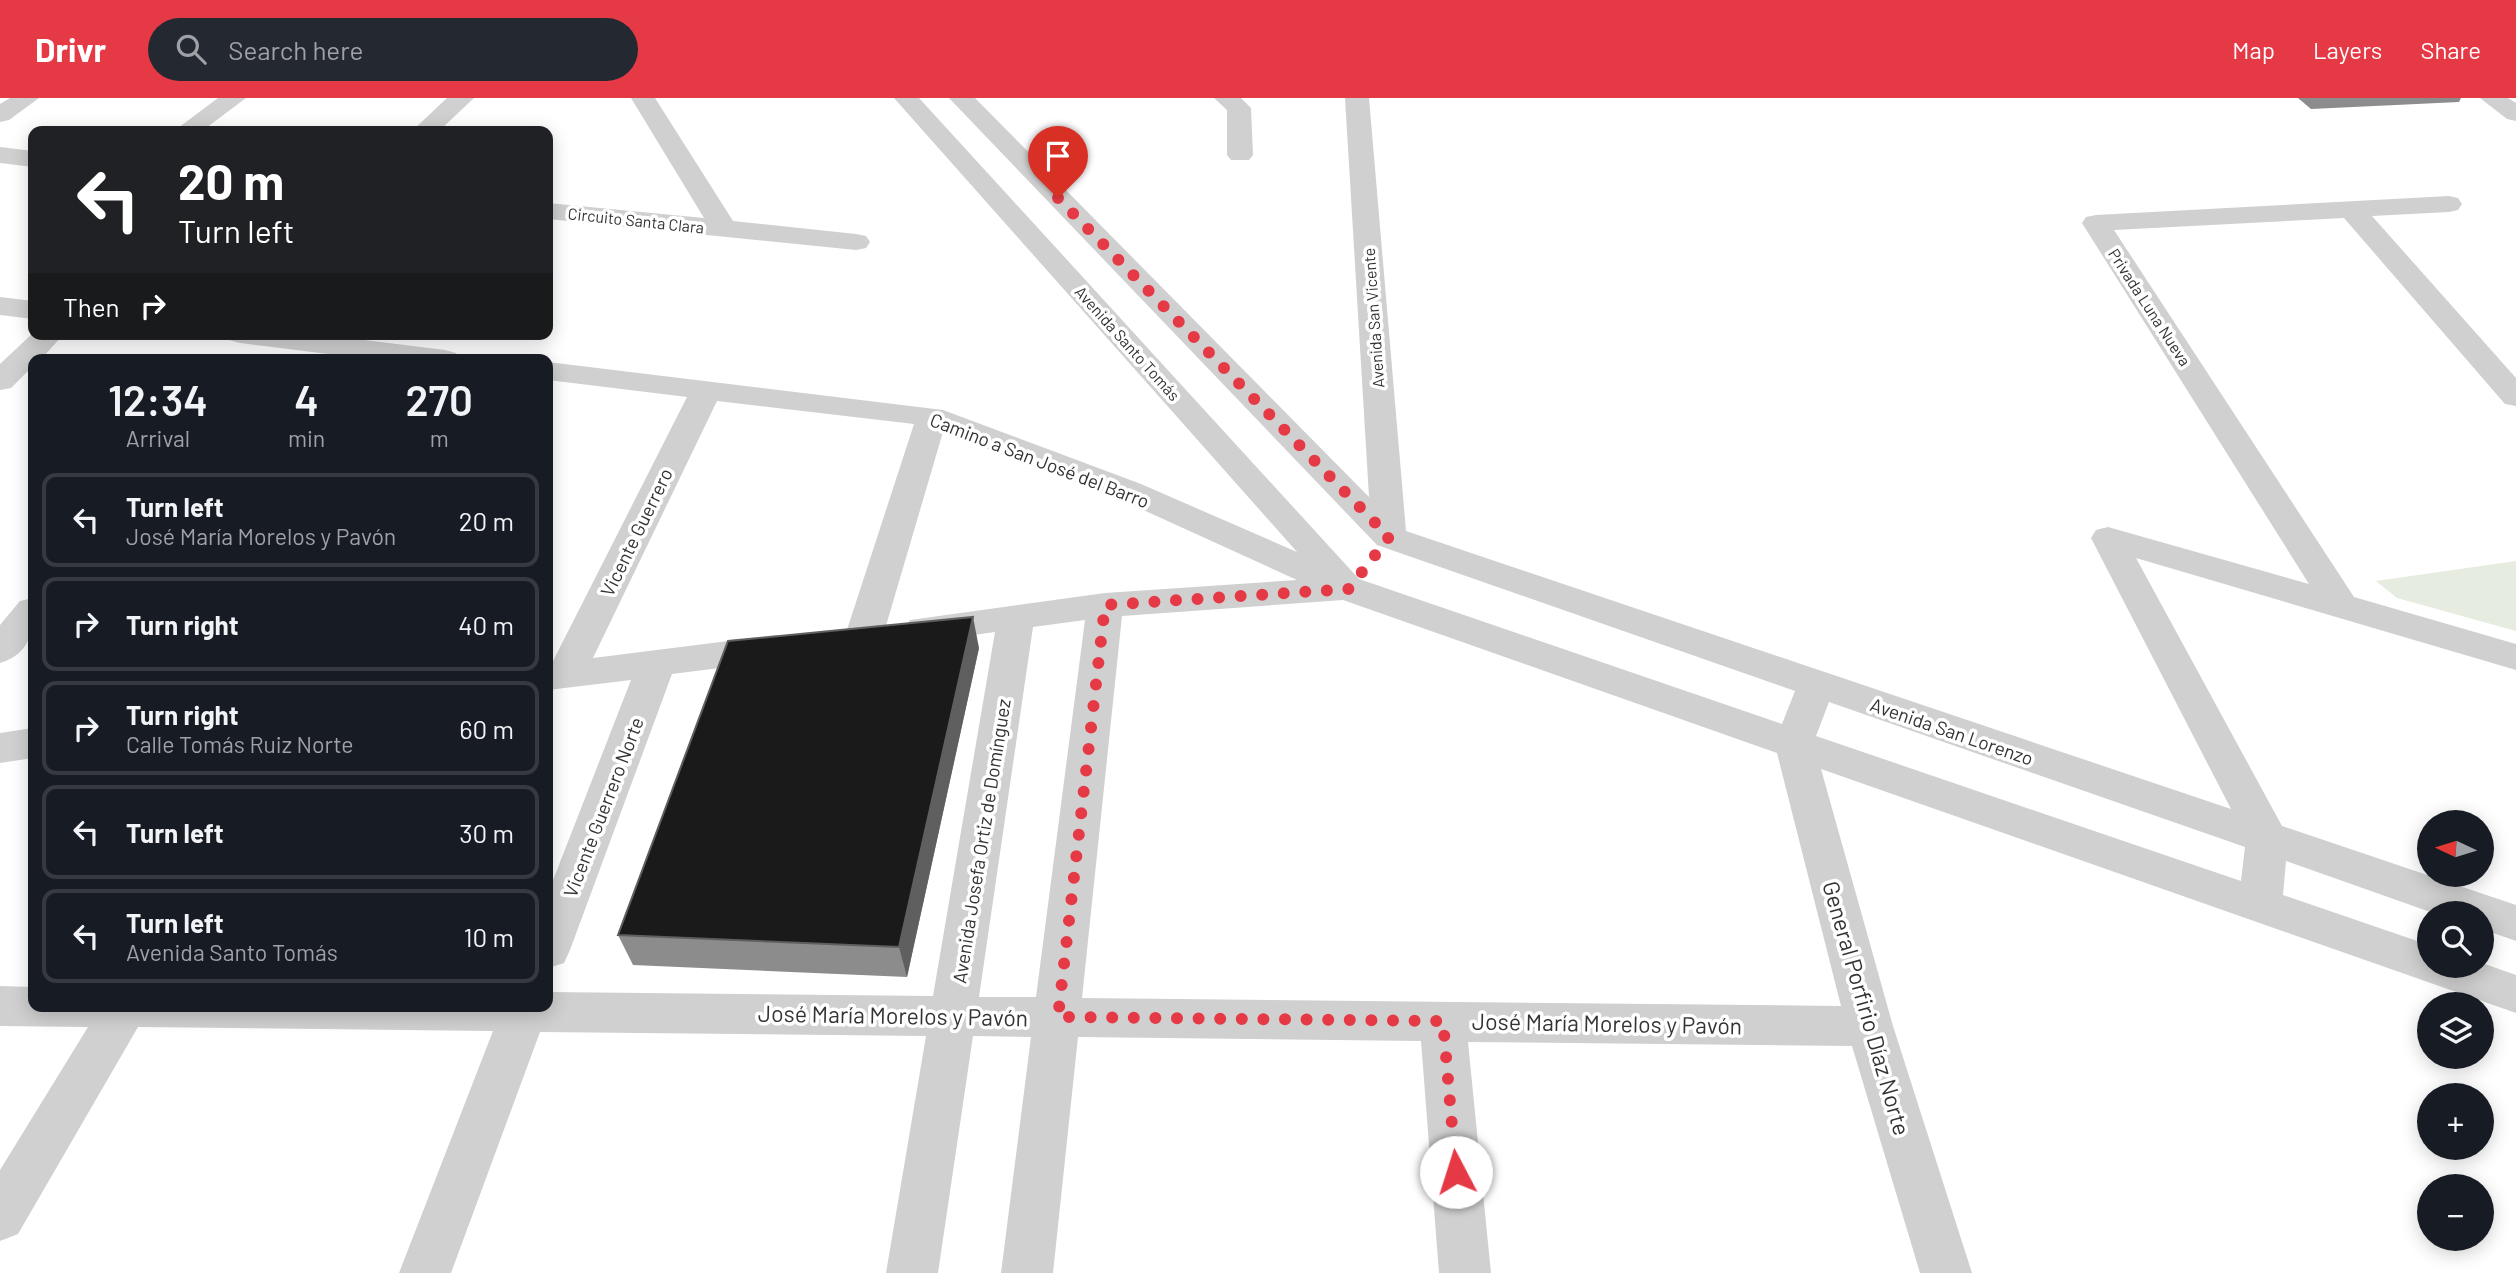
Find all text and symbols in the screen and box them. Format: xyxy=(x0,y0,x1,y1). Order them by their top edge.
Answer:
search box xyxy=(148,18,638,81)
text: Drivr xyxy=(35,29,106,69)
icon: search xyxy=(172,30,210,68)
text: Search here xyxy=(228,34,363,65)
text: Map xyxy=(2232,35,2275,64)
text: Layers xyxy=(2313,35,2382,64)
text: Share xyxy=(2420,35,2481,64)
pin xyxy=(1028,126,1088,198)
icon: arrive xyxy=(1039,137,1077,175)
text: 20 m xyxy=(178,151,284,210)
icon: left xyxy=(63,154,154,245)
street label: Circuito Santa Clara xyxy=(567,203,705,237)
text: Turn left xyxy=(178,211,295,249)
street label: Privada Luna Nueva xyxy=(2105,245,2195,369)
street label: Avenida San Vicente xyxy=(1359,247,1387,389)
street label: Avenida Santo Tomás xyxy=(1072,282,1184,404)
icon: right xyxy=(134,287,172,325)
text: Then xyxy=(63,291,120,322)
text: 12:34 xyxy=(108,374,208,424)
text: 4 xyxy=(294,374,319,424)
text: 270 xyxy=(405,374,473,424)
street label: Camino a San José del Barro xyxy=(927,408,1153,512)
text: Arrival xyxy=(126,424,190,452)
text: min xyxy=(288,424,325,452)
text: m xyxy=(430,424,449,452)
street label: Vicente Guerrero xyxy=(595,464,677,600)
text: Turn left xyxy=(126,491,224,522)
icon: left xyxy=(67,501,105,539)
text: 20 m xyxy=(459,505,514,536)
text: José María Morelos y Pavón xyxy=(126,522,396,550)
icon: right xyxy=(67,605,105,643)
text: Turn right xyxy=(126,609,239,640)
text: 40 m xyxy=(458,609,514,640)
street label: Avenida San Lorenzo xyxy=(1868,692,2036,770)
street label: Avenida Josefa Ortiz de Domínguez xyxy=(947,697,1015,985)
text: Turn right xyxy=(126,699,239,730)
icon: right xyxy=(67,709,105,747)
text: 60 m xyxy=(459,713,514,744)
street label: Vicente Guerrero Norte xyxy=(558,714,648,900)
text: Calle Tomás Ruiz Norte xyxy=(126,730,354,758)
north arrow xyxy=(2417,810,2494,887)
map controls xyxy=(2417,810,2494,1251)
icon: left xyxy=(67,813,105,851)
text: Turn left xyxy=(126,817,224,848)
text: 30 m xyxy=(459,817,514,848)
street label: General Porfirio Díaz Norte xyxy=(1817,878,1917,1138)
button: search xyxy=(2417,901,2494,978)
text: Turn left xyxy=(126,907,224,938)
icon: left xyxy=(67,917,105,955)
text: 10 m xyxy=(464,921,514,952)
text: Avenida Santo Tomás xyxy=(126,938,338,966)
button: layers xyxy=(2417,992,2494,1069)
street label: José María Morelos y Pavón xyxy=(758,999,1028,1031)
street label: José María Morelos y Pavón xyxy=(1472,1007,1742,1039)
button: + xyxy=(2417,1083,2494,1160)
position arrow xyxy=(1419,1135,1493,1209)
button: − xyxy=(2417,1174,2494,1251)

